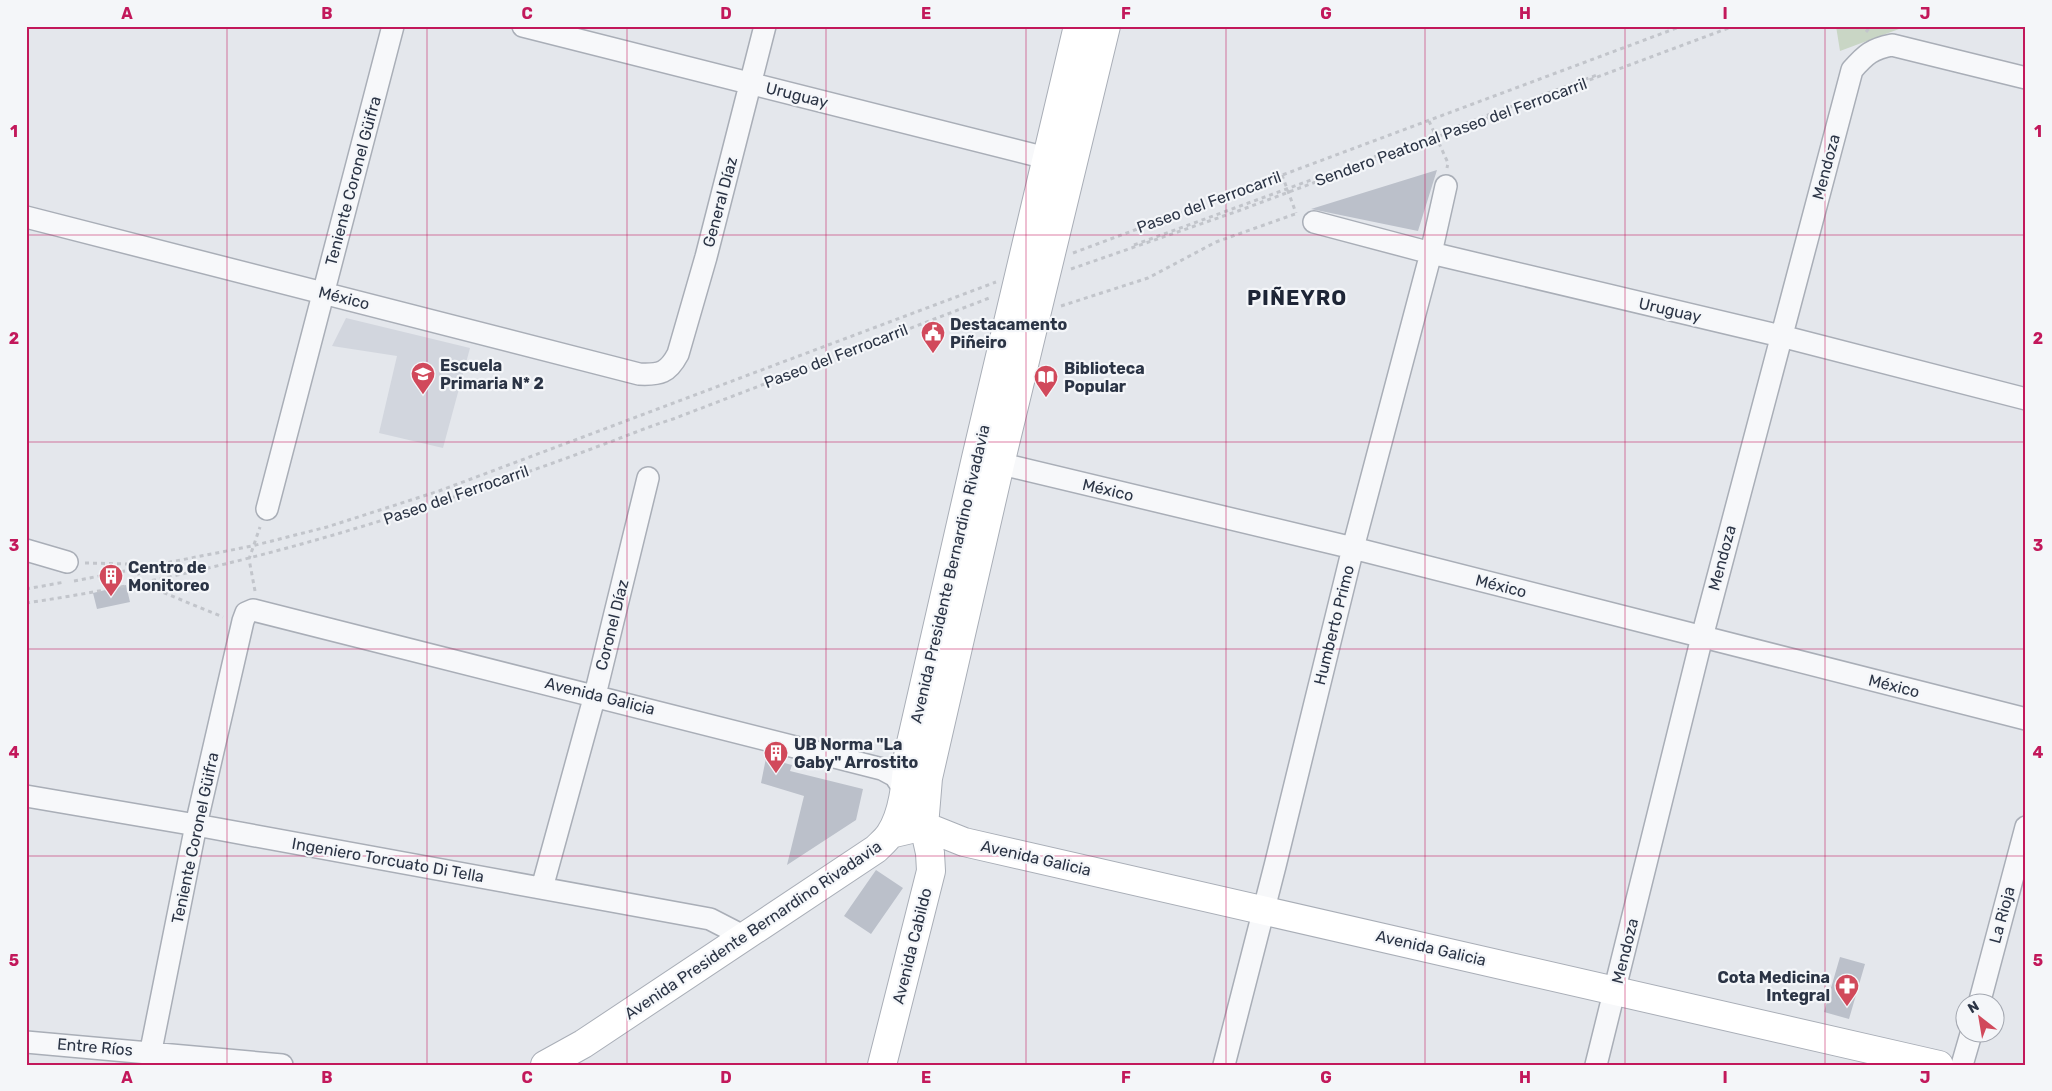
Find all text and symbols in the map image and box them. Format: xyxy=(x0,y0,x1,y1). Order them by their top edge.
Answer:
text: A xyxy=(121,4,133,23)
text: B xyxy=(321,4,333,23)
text: C xyxy=(521,4,533,23)
text: D xyxy=(720,4,732,23)
text: E xyxy=(921,4,931,23)
text: F xyxy=(1121,4,1131,23)
text: G xyxy=(1320,4,1332,23)
text: H xyxy=(1519,4,1531,23)
text: I xyxy=(1722,4,1728,23)
text: J xyxy=(1920,4,1930,23)
street label: Sendero Peatonal Paseo del Ferrocarril xyxy=(1312,74,1590,190)
street label: Uruguay xyxy=(764,78,830,112)
street label: Teniente Coronel Güifra xyxy=(321,94,385,268)
text: 1 xyxy=(10,122,18,141)
text: 1 xyxy=(2034,122,2042,141)
street label: Mendoza xyxy=(1808,132,1844,202)
street label: General Díaz xyxy=(699,155,741,249)
street label: Paseo del Ferrocarril xyxy=(1134,167,1284,237)
street label: México xyxy=(316,282,372,314)
district label: PIÑEYRO xyxy=(1247,285,1347,310)
street label: Uruguay xyxy=(1637,294,1703,326)
place label: Destacamento Piñeiro xyxy=(950,315,1067,352)
street label: Paseo del Ferrocarril xyxy=(761,320,911,392)
public building icon: Destacamento Piñeiro xyxy=(920,320,946,354)
text: 2 xyxy=(9,329,19,348)
text: 2 xyxy=(2033,329,2043,348)
place label: Escuela Primaria N* 2 xyxy=(440,356,544,393)
place label: Biblioteca Popular xyxy=(1064,359,1145,396)
school or university icon: Escuela Primaria N* 2 xyxy=(410,361,436,395)
library icon: Biblioteca Popular xyxy=(1033,364,1059,398)
street label: Avenida Presidente Bernardino Rivadavia xyxy=(906,423,994,725)
street label: Paseo del Ferrocarril xyxy=(381,461,531,529)
street label: México xyxy=(1081,475,1135,505)
street label: Mendoza xyxy=(1704,523,1740,593)
text: 3 xyxy=(9,536,19,555)
text: 3 xyxy=(2033,536,2043,555)
place label: Centro de Monitoreo xyxy=(128,558,210,595)
building icon: Centro de Monitoreo xyxy=(98,563,124,597)
street label: Humberto Primo xyxy=(1310,563,1358,687)
street label: México xyxy=(1473,570,1529,602)
street label: Coronel Díaz xyxy=(591,577,633,673)
street label: México xyxy=(1866,670,1922,702)
street label: Avenida Galicia xyxy=(543,673,657,719)
place label: UB Norma "La Gaby" Arrostito xyxy=(794,735,919,772)
building icon: UB Norma "La Gaby" Arrostito xyxy=(763,740,789,774)
text: 4 xyxy=(9,743,20,762)
text: 4 xyxy=(2033,743,2044,762)
street label: Teniente Coronel Güifra xyxy=(168,751,222,925)
street label: Ingeniero Torcuato Di Tella xyxy=(290,834,486,886)
street label: Avenida Galicia xyxy=(979,836,1093,880)
street label: Avenida Presidente Bernardino Rivadavia xyxy=(621,837,885,1023)
street label: La Rioja xyxy=(1985,884,2019,946)
street label: Avenida Cabildo xyxy=(888,886,936,1006)
street label: Mendoza xyxy=(1608,916,1642,986)
street label: Avenida Galicia xyxy=(1374,926,1488,970)
text: 5 xyxy=(9,951,19,970)
text: 5 xyxy=(2033,951,2043,970)
place label: Cota Medicina Integral xyxy=(1718,968,1830,1005)
pharmacy icon: Cota Medicina Integral xyxy=(1834,973,1860,1007)
north arrow xyxy=(1954,994,2004,1044)
text: N xyxy=(1965,997,1982,1017)
street label: Entre Ríos xyxy=(56,1034,134,1060)
text: A xyxy=(121,1068,133,1087)
text: B xyxy=(321,1068,333,1087)
text: C xyxy=(521,1068,533,1087)
text: D xyxy=(720,1068,732,1087)
text: E xyxy=(921,1068,931,1087)
text: F xyxy=(1121,1068,1131,1087)
text: G xyxy=(1320,1068,1332,1087)
text: H xyxy=(1519,1068,1531,1087)
text: I xyxy=(1722,1068,1728,1087)
text: J xyxy=(1920,1068,1930,1087)

